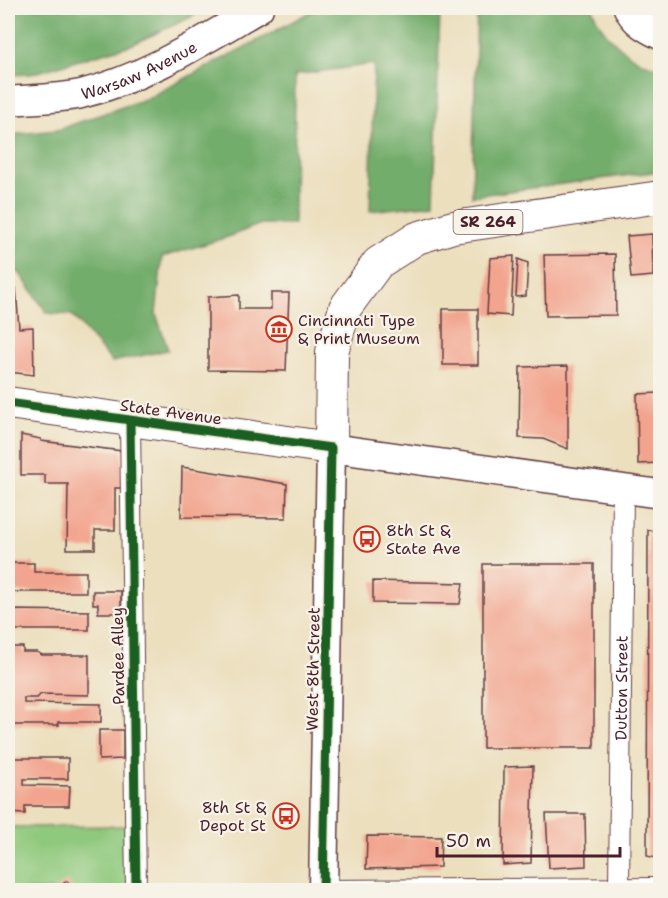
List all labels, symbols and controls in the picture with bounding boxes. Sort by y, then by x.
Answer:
street label: Warsaw Avenue [79,36,201,104]
road number: SR 264 [454,210,522,234]
place label: Cincinnati Type & Print Museum [298,310,420,349]
museum icon: Cincinnati Type & Print Museum [264,314,294,344]
street label: State Avenue [119,394,223,430]
place label: 8th St & State Ave [386,520,461,559]
bus stop icon: 8th St & State Ave [352,524,382,554]
street label: Pardee Alley [107,607,129,705]
street label: West 8th Street [301,607,325,731]
street label: Dutton Street [610,635,632,741]
place label: 8th St & Depot St [200,797,267,836]
bus stop icon: 8th St & Depot St [271,801,301,831]
scale bar [437,820,620,858]
text: 50 m [446,829,491,853]

